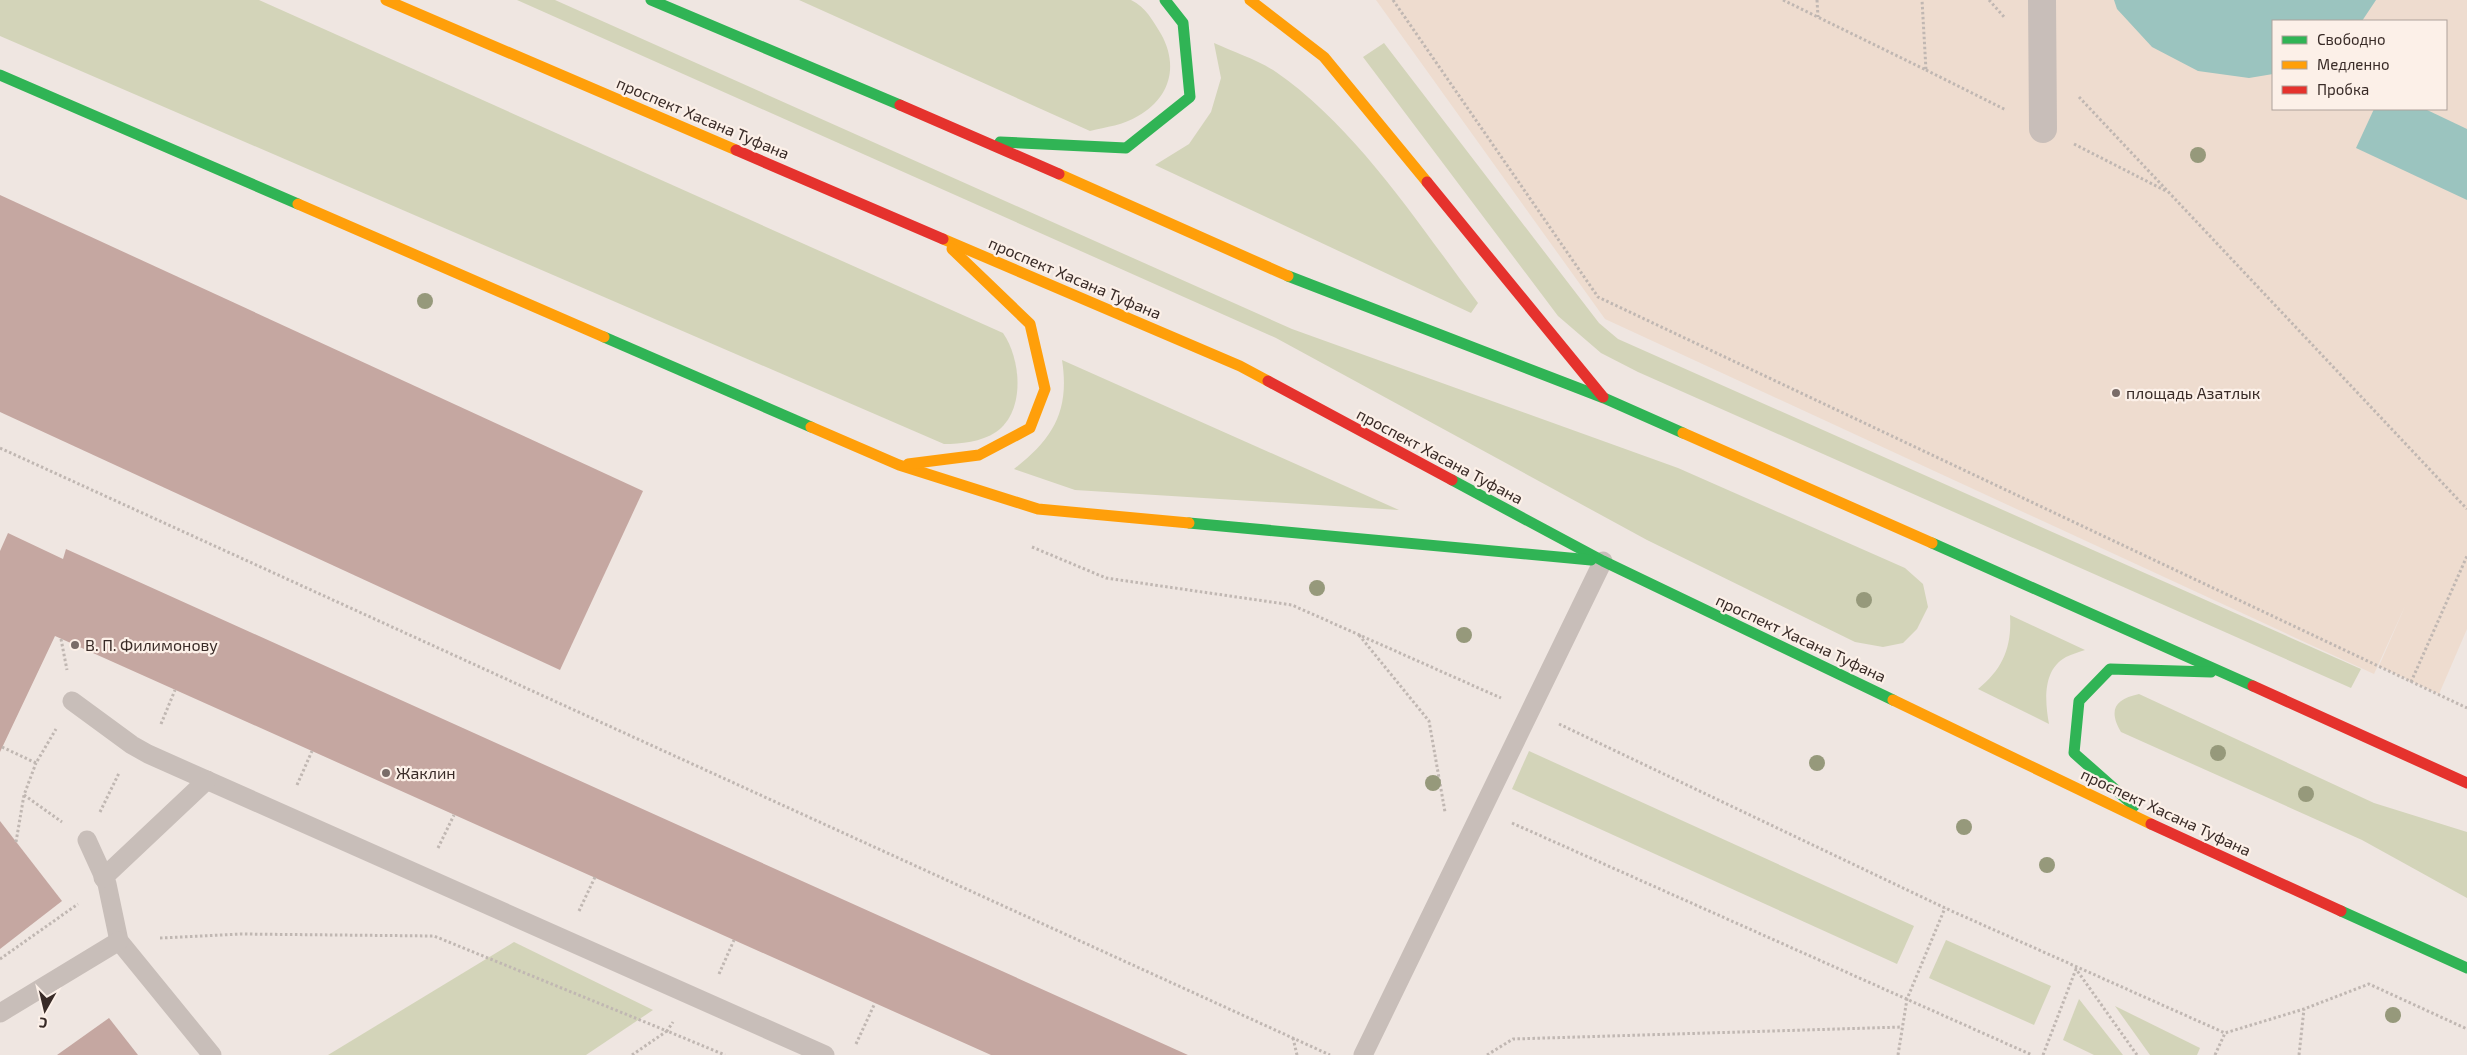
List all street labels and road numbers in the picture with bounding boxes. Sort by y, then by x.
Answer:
street label: проспект Хасана Туфана [614,73,792,163]
street label: проспект Хасана Туфана [986,233,1164,323]
street label: проспект Хасана Туфана [1353,404,1527,508]
street label: проспект Хасана Туфана [1713,590,1889,686]
street label: проспект Хасана Туфана [2078,764,2254,860]

